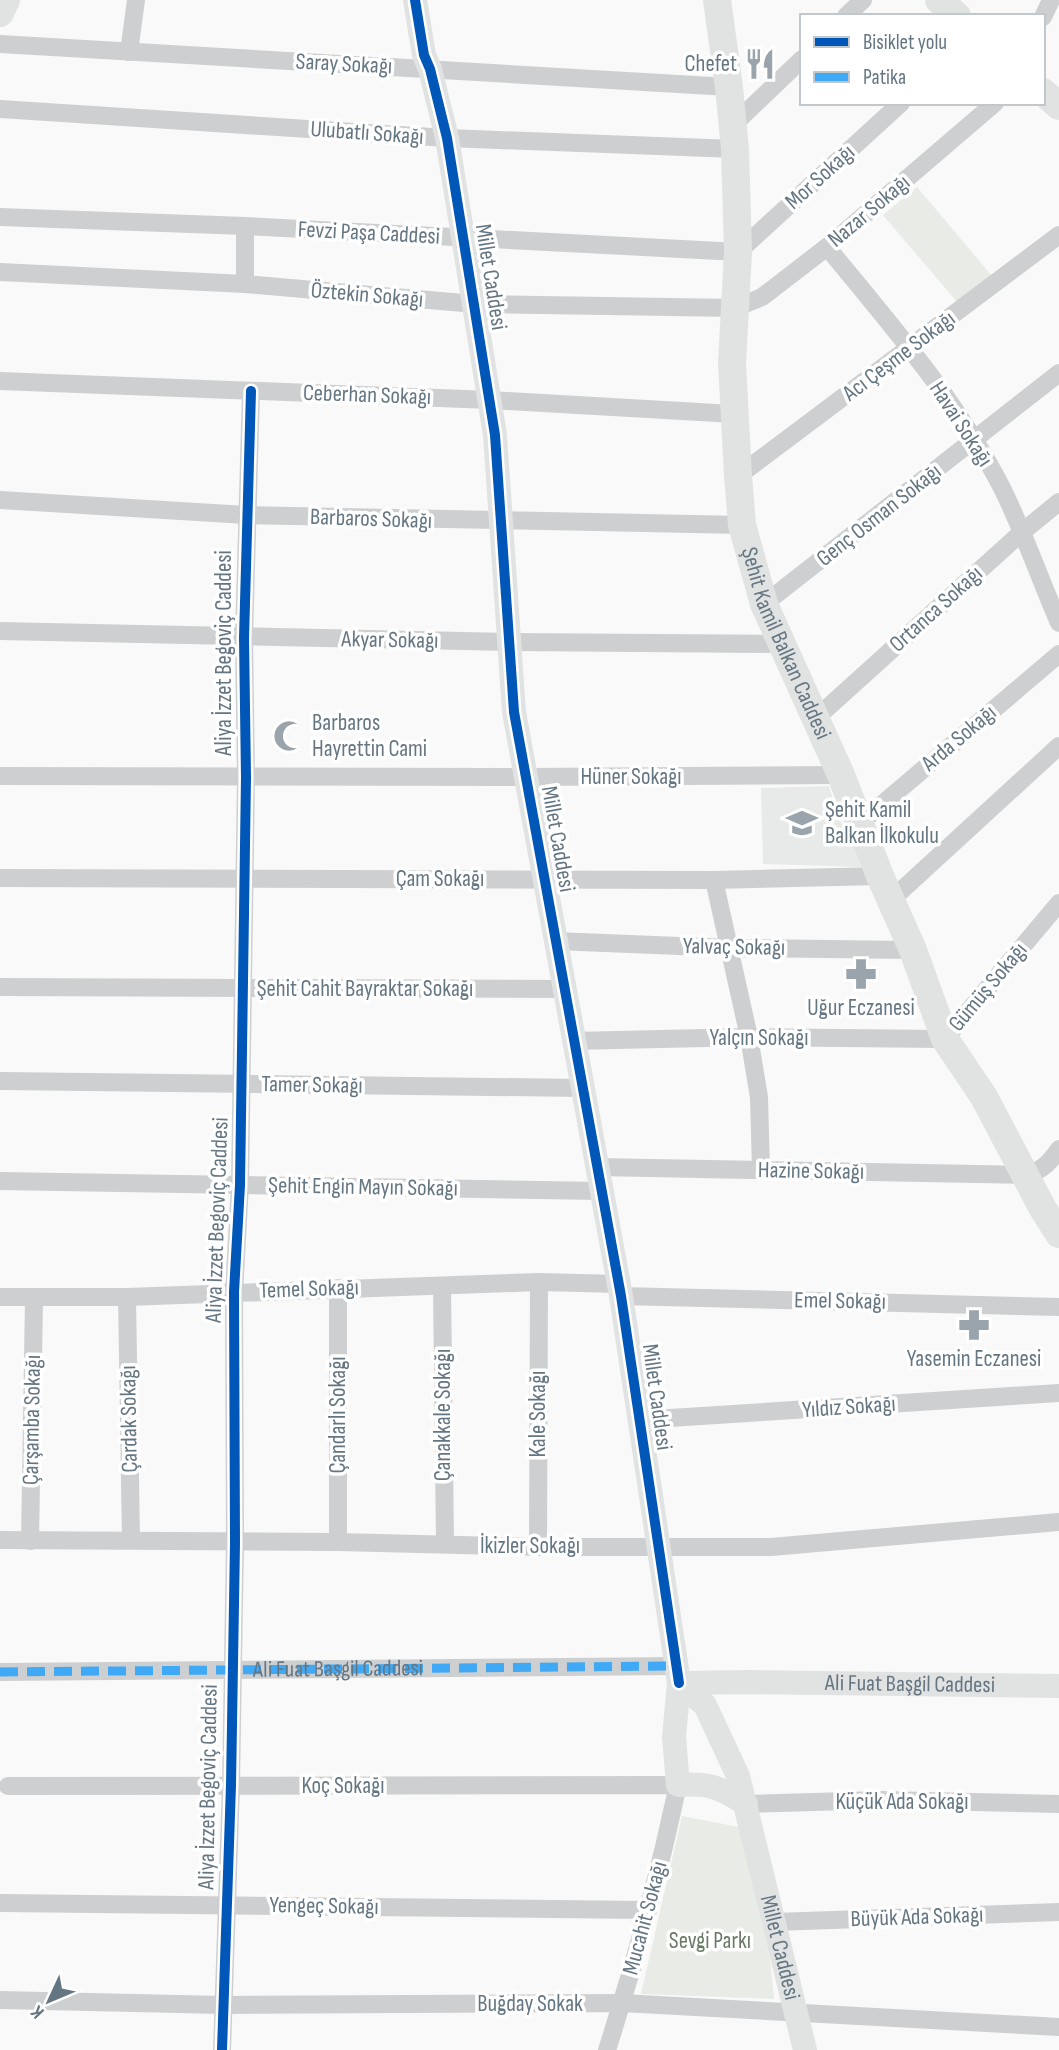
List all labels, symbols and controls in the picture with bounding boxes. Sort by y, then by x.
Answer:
legend [800,14,1045,105]
text: Bisiklet yolu [863,30,947,55]
street label: Saray Sokağı [295,47,393,81]
restaurant icon: Chefet [743,47,777,81]
place label: Chefet [684,50,737,78]
text: Patika [863,65,906,90]
street label: Ulubatlı Sokağı [309,115,425,151]
street label: Mor Sokağı [779,139,861,215]
street label: Nazar Sokağı [822,169,916,253]
street label: Fevzi Paşa Caddesi [297,215,441,251]
street label: Millet Caddesi [469,222,513,332]
street label: Öztekin Sokağı [310,276,424,314]
street label: Acı Çeşme Sokağı [836,305,961,408]
street label: Havai Sokağı [923,376,999,472]
street label: Ceberhan Sokağı [302,379,432,411]
street label: Genç Osman Sokağı [811,458,947,572]
street label: Barbaros Sokağı [309,503,433,535]
street label: Şehit Kamil Balkan Caddesi [735,544,837,744]
street label: Aliya İzzet Begoviç Caddesi [210,550,238,757]
street label: Ortanca Sokağı [884,560,988,658]
street label: Akyar Sokağı [340,625,439,655]
street label: Arda Sokağı [915,699,1002,778]
place label: Barbaros Hayrettin Cami [312,709,427,763]
mosque icon: Barbaros Hayrettin Cami [272,719,306,753]
street label: Hüner Sokağı [580,763,682,791]
street label: Millet Caddesi [535,784,581,894]
place label: Şehit Kamil Balkan İlkokulu [825,796,939,850]
school or university icon: Şehit Kamil Balkan İlkokulu [785,806,819,840]
street label: Çam Sokağı [396,865,484,893]
street label: Yalvaç Sokağı [683,932,785,962]
street label: Gümüş Sokağı [943,937,1033,1037]
pharmacy icon: Uğur Eczanesi [844,957,878,991]
street label: Şehit Cahit Bayraktar Sokağı [257,975,473,1003]
place label: Uğur Eczanesi [807,994,915,1022]
street label: Yalçın Sokağı [709,1024,809,1052]
street label: Tamer Sokağı [261,1070,363,1100]
street label: Aliya İzzet Begoviç Caddesi [199,1117,235,1324]
street label: Hazine Sokağı [758,1156,864,1186]
street label: Şehit Engin Mayın Sokağı [268,1171,458,1203]
street label: Temel Sokağı [259,1273,359,1305]
street label: Emel Sokağı [794,1286,886,1316]
pharmacy icon: Yasemin Eczanesi [957,1308,991,1342]
street label: Millet Caddesi [636,1342,678,1452]
place label: Yasemin Eczanesi [907,1345,1041,1373]
street label: Çanakkale Sokağı [429,1349,457,1481]
street label: Çarşamba Sokağı [17,1355,47,1485]
street label: Çandarlı Sokağı [324,1356,352,1474]
street label: Çardak Sokağı [114,1365,144,1473]
street label: Kale Sokağı [524,1371,552,1457]
street label: Yıldız Sokağı [801,1390,897,1424]
street label: İkizler Sokağı [480,1532,580,1560]
street label: Ali Fuat Başgil Caddesi [252,1654,423,1684]
street label: Ali Fuat Başgil Caddesi [824,1669,995,1699]
street label: Aliya İzzet Begoviç Caddesi [192,1684,224,1891]
street label: Koç Sokağı [302,1772,384,1800]
street label: Küçük Ada Sokağı [835,1788,969,1816]
street label: Mucahit Sokağı [616,1858,674,1978]
street label: Yengeç Sokağı [269,1891,379,1921]
street label: Millet Caddesi [754,1892,806,2003]
street label: Büyük Ada Sokağı [850,1901,984,1933]
park label: Sevgi Parkı [669,1927,751,1955]
north arrow [14,1966,84,2036]
street label: Buğday Sokak [477,1990,583,2018]
text: K [26,2000,49,2023]

